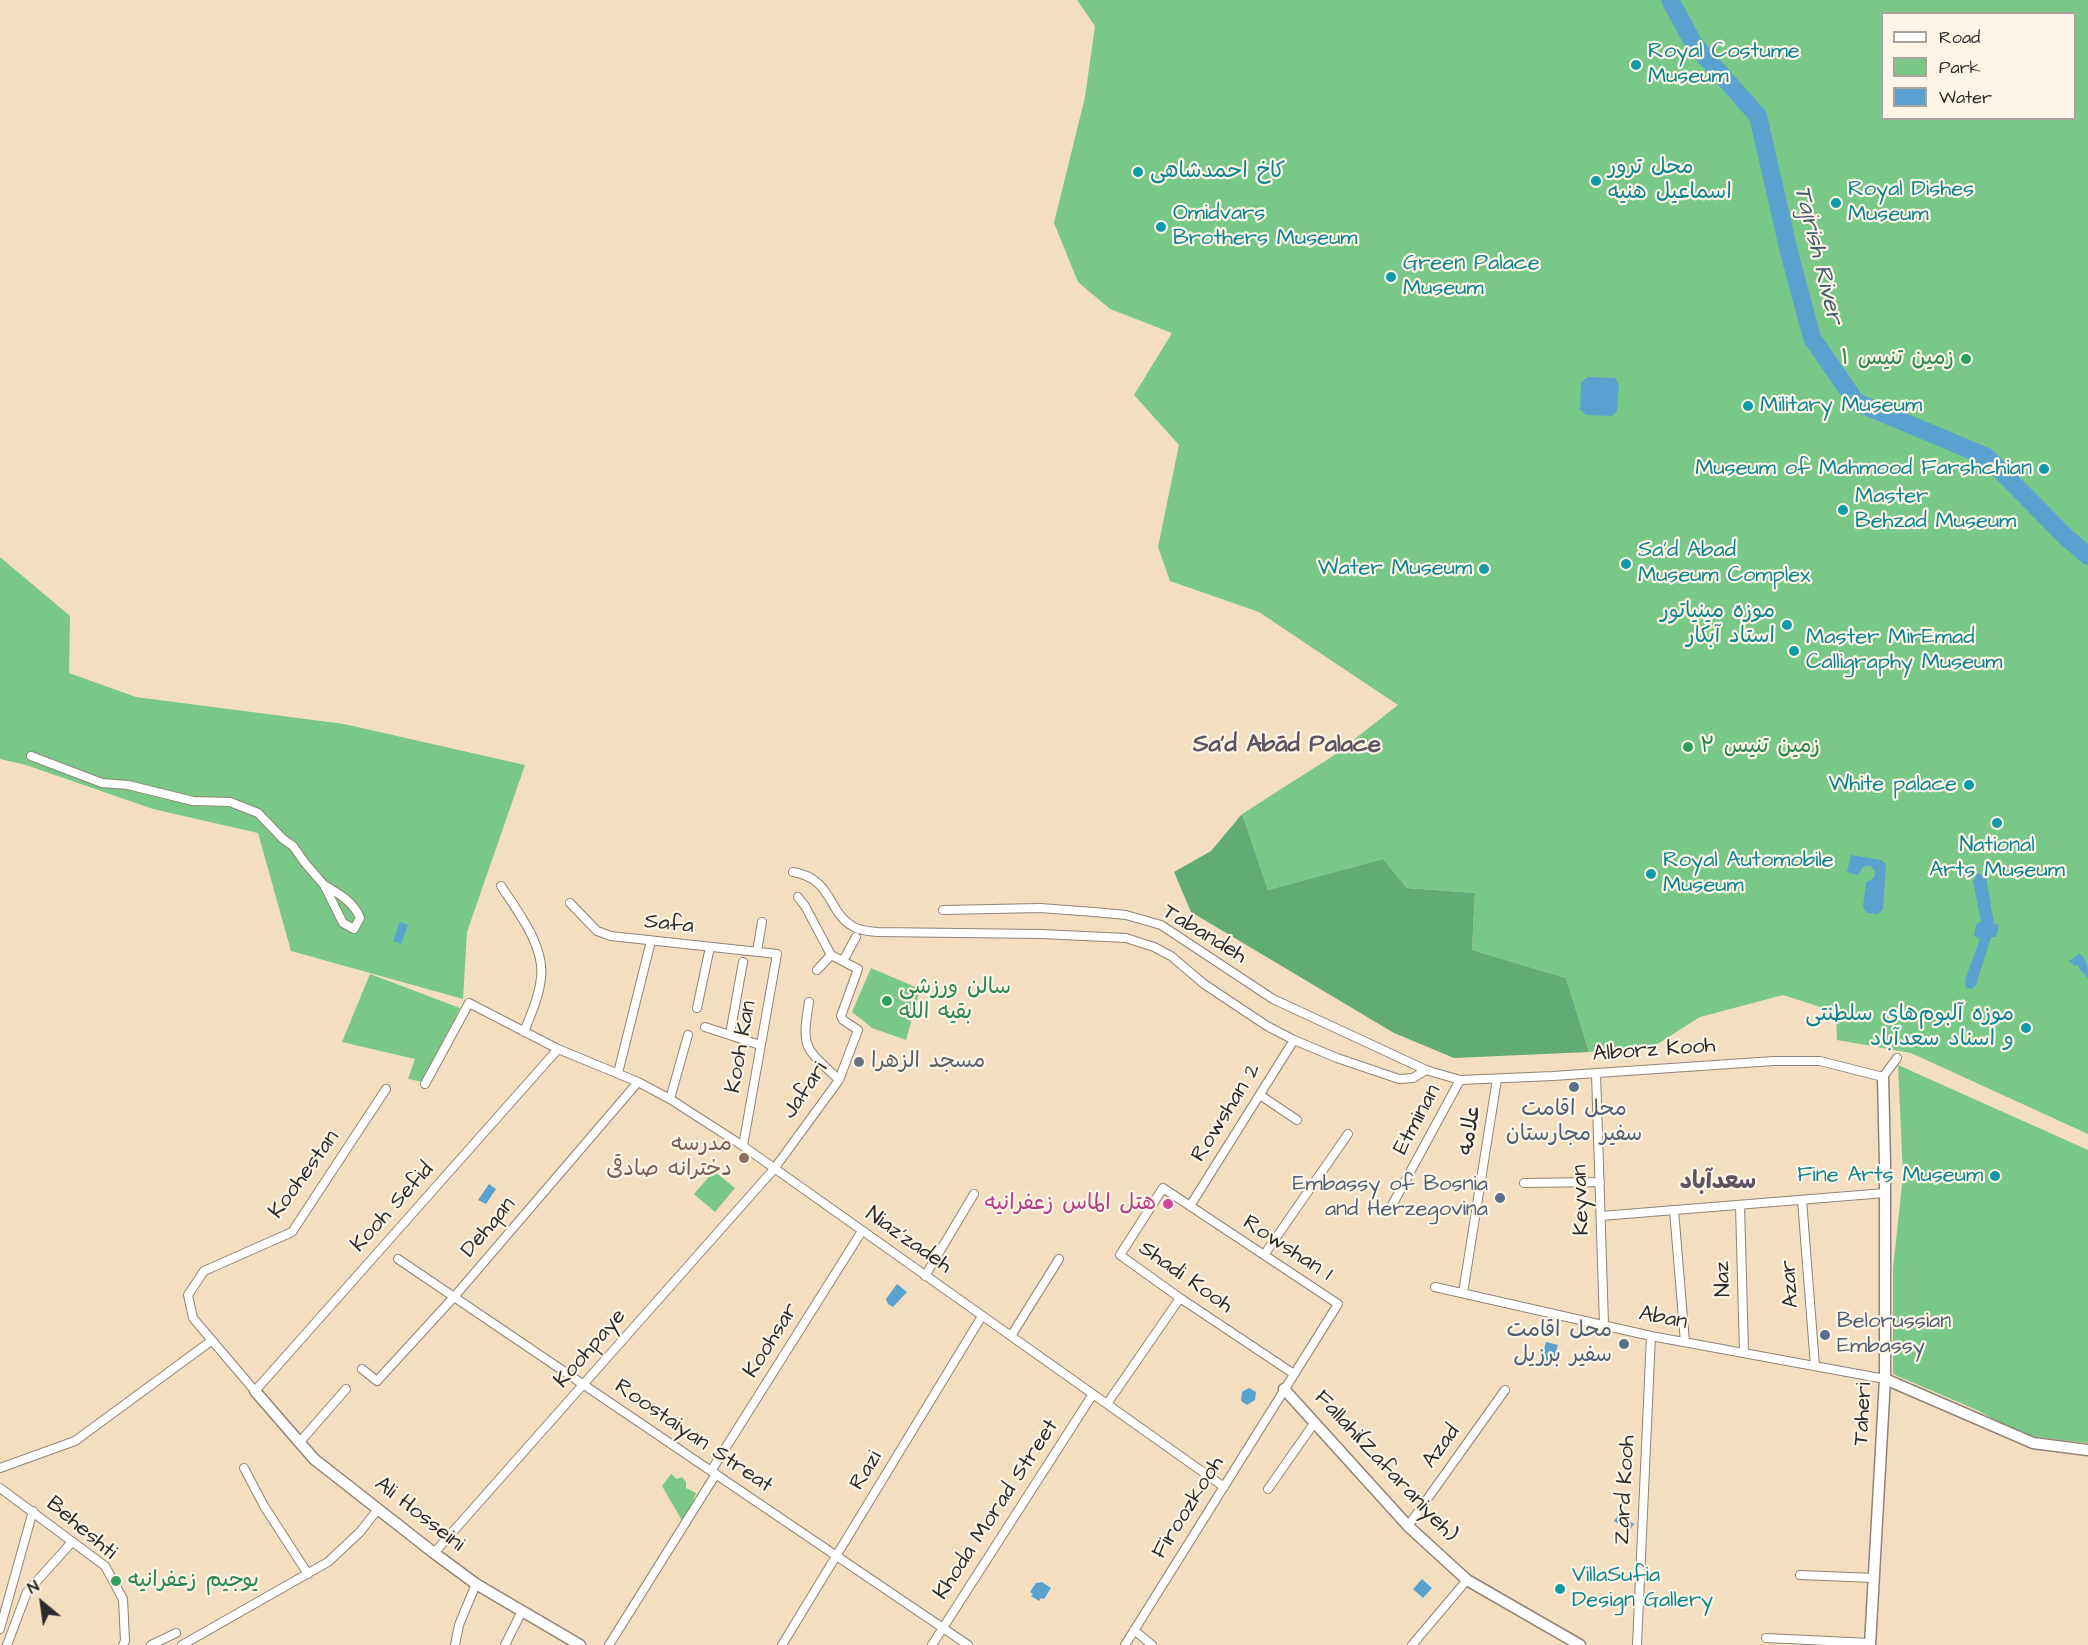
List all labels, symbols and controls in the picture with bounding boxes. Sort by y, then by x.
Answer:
legend [1881,12,2076,120]
text: Road [1939,25,1980,50]
place label: Royal Costume Museum [1648,39,1800,90]
text: Park [1939,55,1981,80]
marker: Royal Costume Museum [1629,58,1643,72]
text: Water [1939,85,1992,110]
place label: محل ترور اسماعیل هنیه [1608,155,1732,206]
place label: کاخ احمدشاهی [1150,159,1285,185]
marker: کاخ احمدشاهی [1131,165,1145,179]
marker: محل ترور اسماعیل هنیه [1589,174,1603,188]
place label: Royal Dishes Museum [1848,177,1974,228]
water label: Tajrish River [1786,183,1848,327]
marker: Royal Dishes Museum [1829,196,1843,210]
place label: Omidvars Brothers Museum [1173,201,1357,252]
marker: Omidvars Brothers Museum [1154,220,1168,234]
place label: Green Palace Museum [1403,251,1540,302]
marker: Green Palace Museum [1384,270,1398,284]
place label: زمین تنیس ۱ [1841,346,1954,372]
marker: زمین تنیس ۱ [1959,352,1973,366]
place label: Military Museum [1760,393,1922,419]
marker: Military Museum [1741,399,1755,413]
place label: Museum of Mahmood Farshchian [1695,456,2032,482]
marker: Museum of Mahmood Farshchian [2037,462,2051,476]
place label: Master Behzad Museum [1855,484,2016,536]
marker: Master Behzad Museum [1836,503,1850,517]
place label: Sa'd Abad Museum Complex [1638,538,1810,590]
place label: Water Museum [1318,556,1472,582]
marker: Sa'd Abad Museum Complex [1619,557,1633,571]
marker: Water Museum [1477,562,1491,576]
place label: موزه مینیاتور استاد آبکار [1660,599,1775,650]
marker: موزه مینیاتور استاد آبکار [1780,618,1794,632]
place label: Master MirEmad Calligraphy Museum [1806,625,2002,676]
marker: Master MirEmad Calligraphy Museum [1787,644,1801,658]
district label: Sa'd Abād Palace [1193,732,1381,760]
place label: زمین تنیس ۲ [1700,734,1820,760]
marker: زمین تنیس ۲ [1681,740,1695,754]
place label: White palace [1829,772,1957,798]
marker: White palace [1962,778,1976,792]
marker: National Arts Museum [1990,816,2004,830]
place label: National Arts Museum [1929,833,2065,884]
place label: Royal Automobile Museum [1663,848,1834,900]
marker: Royal Automobile Museum [1644,867,1658,881]
street label: Tabandeh [1157,900,1251,970]
street label: Safa [643,909,695,941]
place label: سالن ورزشی بقیه الله [899,975,1011,1026]
marker: سالن ورزشی بقیه الله [880,994,894,1008]
street label: Kooh Kan [721,999,763,1095]
place label: موزه آلبوم‌های سلطنتی و اسناد سعدآباد [1805,1002,2014,1054]
marker: موزه آلبوم‌های سلطنتی و اسناد سعدآباد [2019,1021,2033,1035]
street label: Alborz Kooh [1592,1034,1716,1068]
place label: مسجد الزهرا [871,1049,985,1075]
marker: مسجد الزهرا [852,1055,866,1069]
street label: Jafari [778,1058,834,1124]
street label: Rowshan 2 [1186,1059,1268,1167]
street label: Etminan [1389,1080,1447,1160]
marker: محل اقامت سفیر مجارستان [1567,1080,1581,1094]
place label: محل اقامت سفیر مجارستان [1506,1097,1642,1148]
street label: علامه [1454,1103,1488,1157]
street label: Koohestan [264,1126,346,1224]
place label: مدرسه دخترانه صادقی [606,1132,732,1184]
marker: مدرسه دخترانه صادقی [737,1151,751,1165]
street label: Kooh Sefid [346,1158,440,1258]
place label: Fine Arts Museum [1797,1163,1983,1189]
street label: Keyvan [1568,1164,1596,1236]
district label: سعدآباد [1680,1169,1756,1197]
marker: Fine Arts Museum [1988,1169,2002,1183]
place label: Embassy of Bosnia and Herzegovina [1293,1172,1488,1224]
place label: هتل الماس زعفرانیه [985,1191,1156,1217]
marker: Embassy of Bosnia and Herzegovina [1493,1191,1507,1205]
street label: Dehqan [456,1192,522,1264]
marker: هتل الماس زعفرانیه [1161,1197,1175,1211]
street label: Niaz'zadeh [860,1202,956,1280]
street label: Rowshan 1 [1237,1210,1337,1288]
street label: Shadi Kooh [1133,1236,1237,1320]
street label: Azar [1776,1259,1806,1309]
street label: Naz [1710,1261,1738,1297]
street label: Koohsar [739,1299,805,1383]
street label: Aban [1637,1301,1689,1337]
street label: Koohpaye [549,1304,633,1394]
place label: Belorussian Embassy [1837,1309,1951,1360]
place label: محل اقامت سفیر برزیل [1506,1318,1612,1370]
marker: Belorussian Embassy [1818,1328,1832,1342]
marker: محل اقامت سفیر برزیل [1617,1337,1631,1351]
street label: Roostaiyan Streat [609,1374,777,1500]
street label: Taheri [1849,1382,1879,1446]
street label: Fallahi(Zafaraniyeh) [1308,1385,1462,1549]
street label: Khoda Morad Street [929,1415,1065,1605]
street label: Azad [1417,1420,1467,1474]
street label: Zard Kooh [1610,1435,1642,1545]
street label: Razi [845,1447,889,1495]
street label: Firoozkooh [1147,1452,1231,1564]
street label: Ali Hosseini [369,1472,469,1558]
street label: Beheshti [40,1492,122,1566]
place label: VillaSufia Design Gallery [1572,1563,1713,1615]
place label: یوجیم زعفرانیه [128,1568,259,1594]
north arrow [12,1573,72,1633]
marker: یوجیم زعفرانیه [109,1574,123,1588]
text: N [24,1575,43,1599]
marker: VillaSufia Design Gallery [1553,1582,1567,1596]

